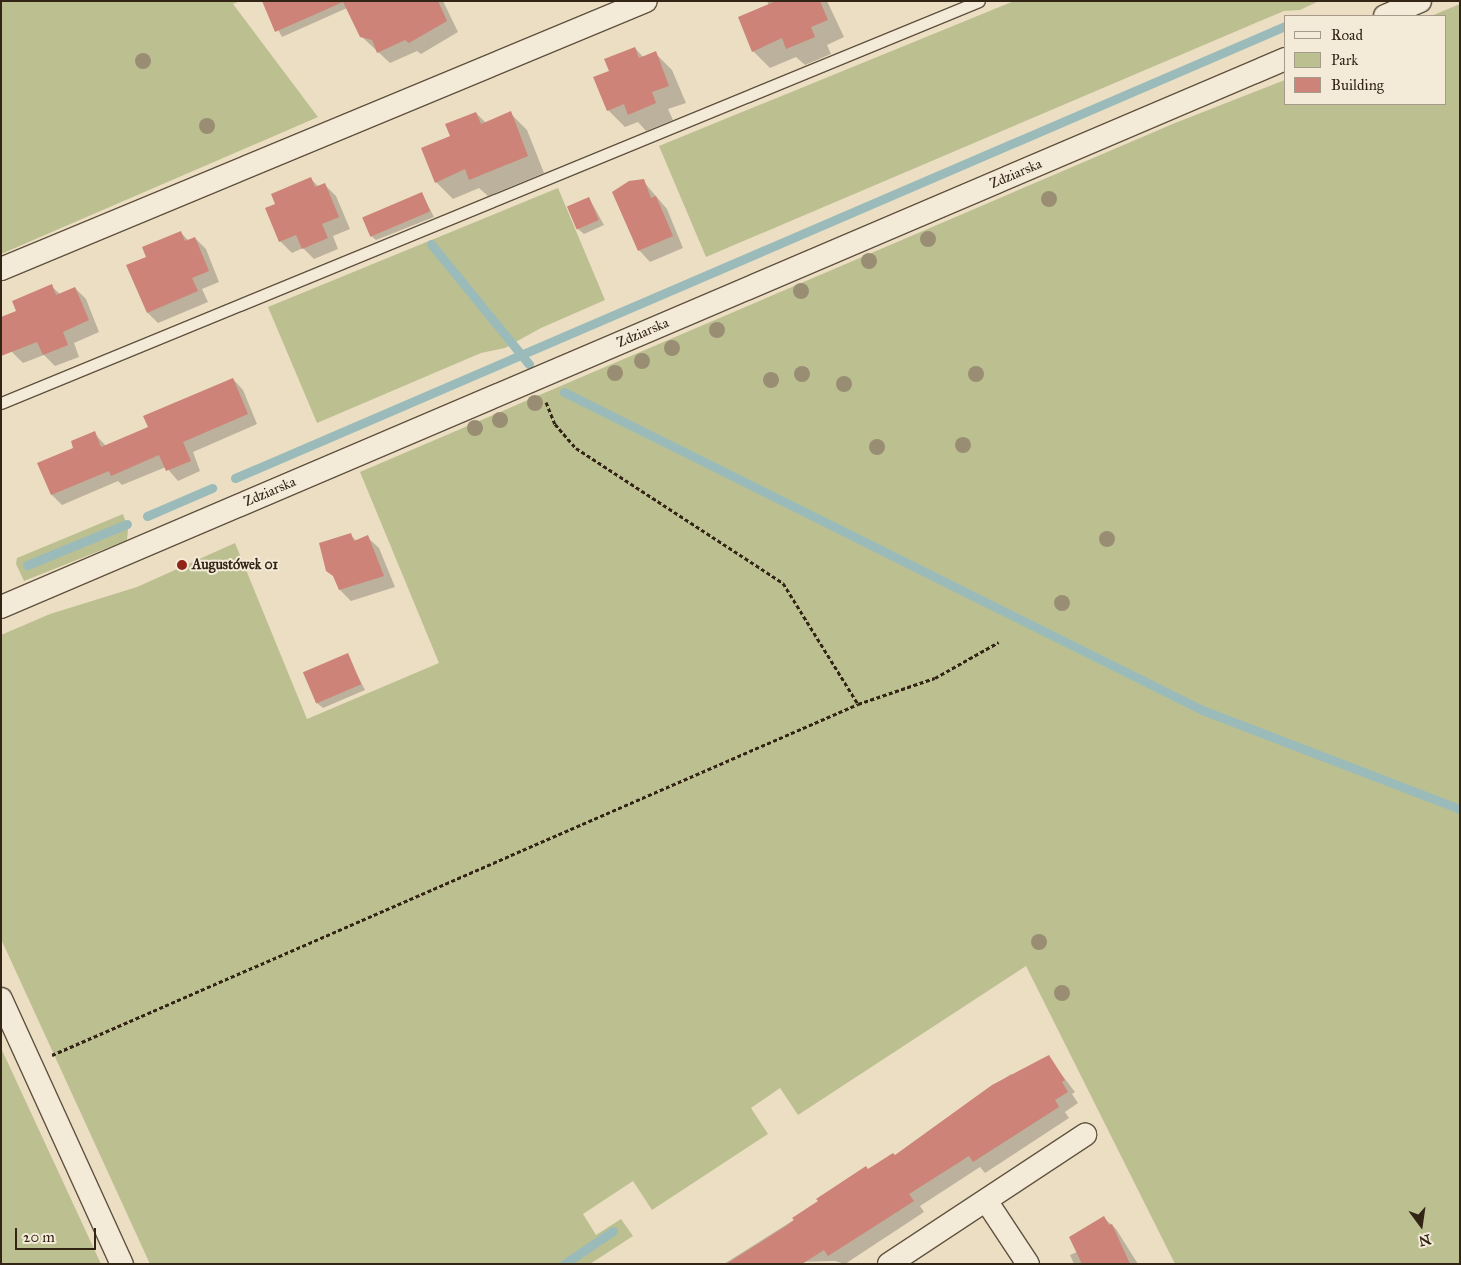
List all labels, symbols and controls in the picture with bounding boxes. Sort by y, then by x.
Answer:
legend [1284,15,1446,105]
text: Road [1331,26,1363,44]
text: Park [1331,51,1358,69]
text: Building [1331,76,1384,94]
street label: Zdziarska [988,156,1044,192]
street label: Zdziarska [615,315,671,351]
street label: Zdziarska [242,474,298,510]
place label: Augustówek 01 [192,557,278,573]
marker: Augustówek 01 [176,559,188,571]
north arrow [1396,1200,1446,1250]
scale bar [18,1218,99,1250]
text: 20 m [23,1228,55,1246]
text: N [1417,1230,1433,1250]

